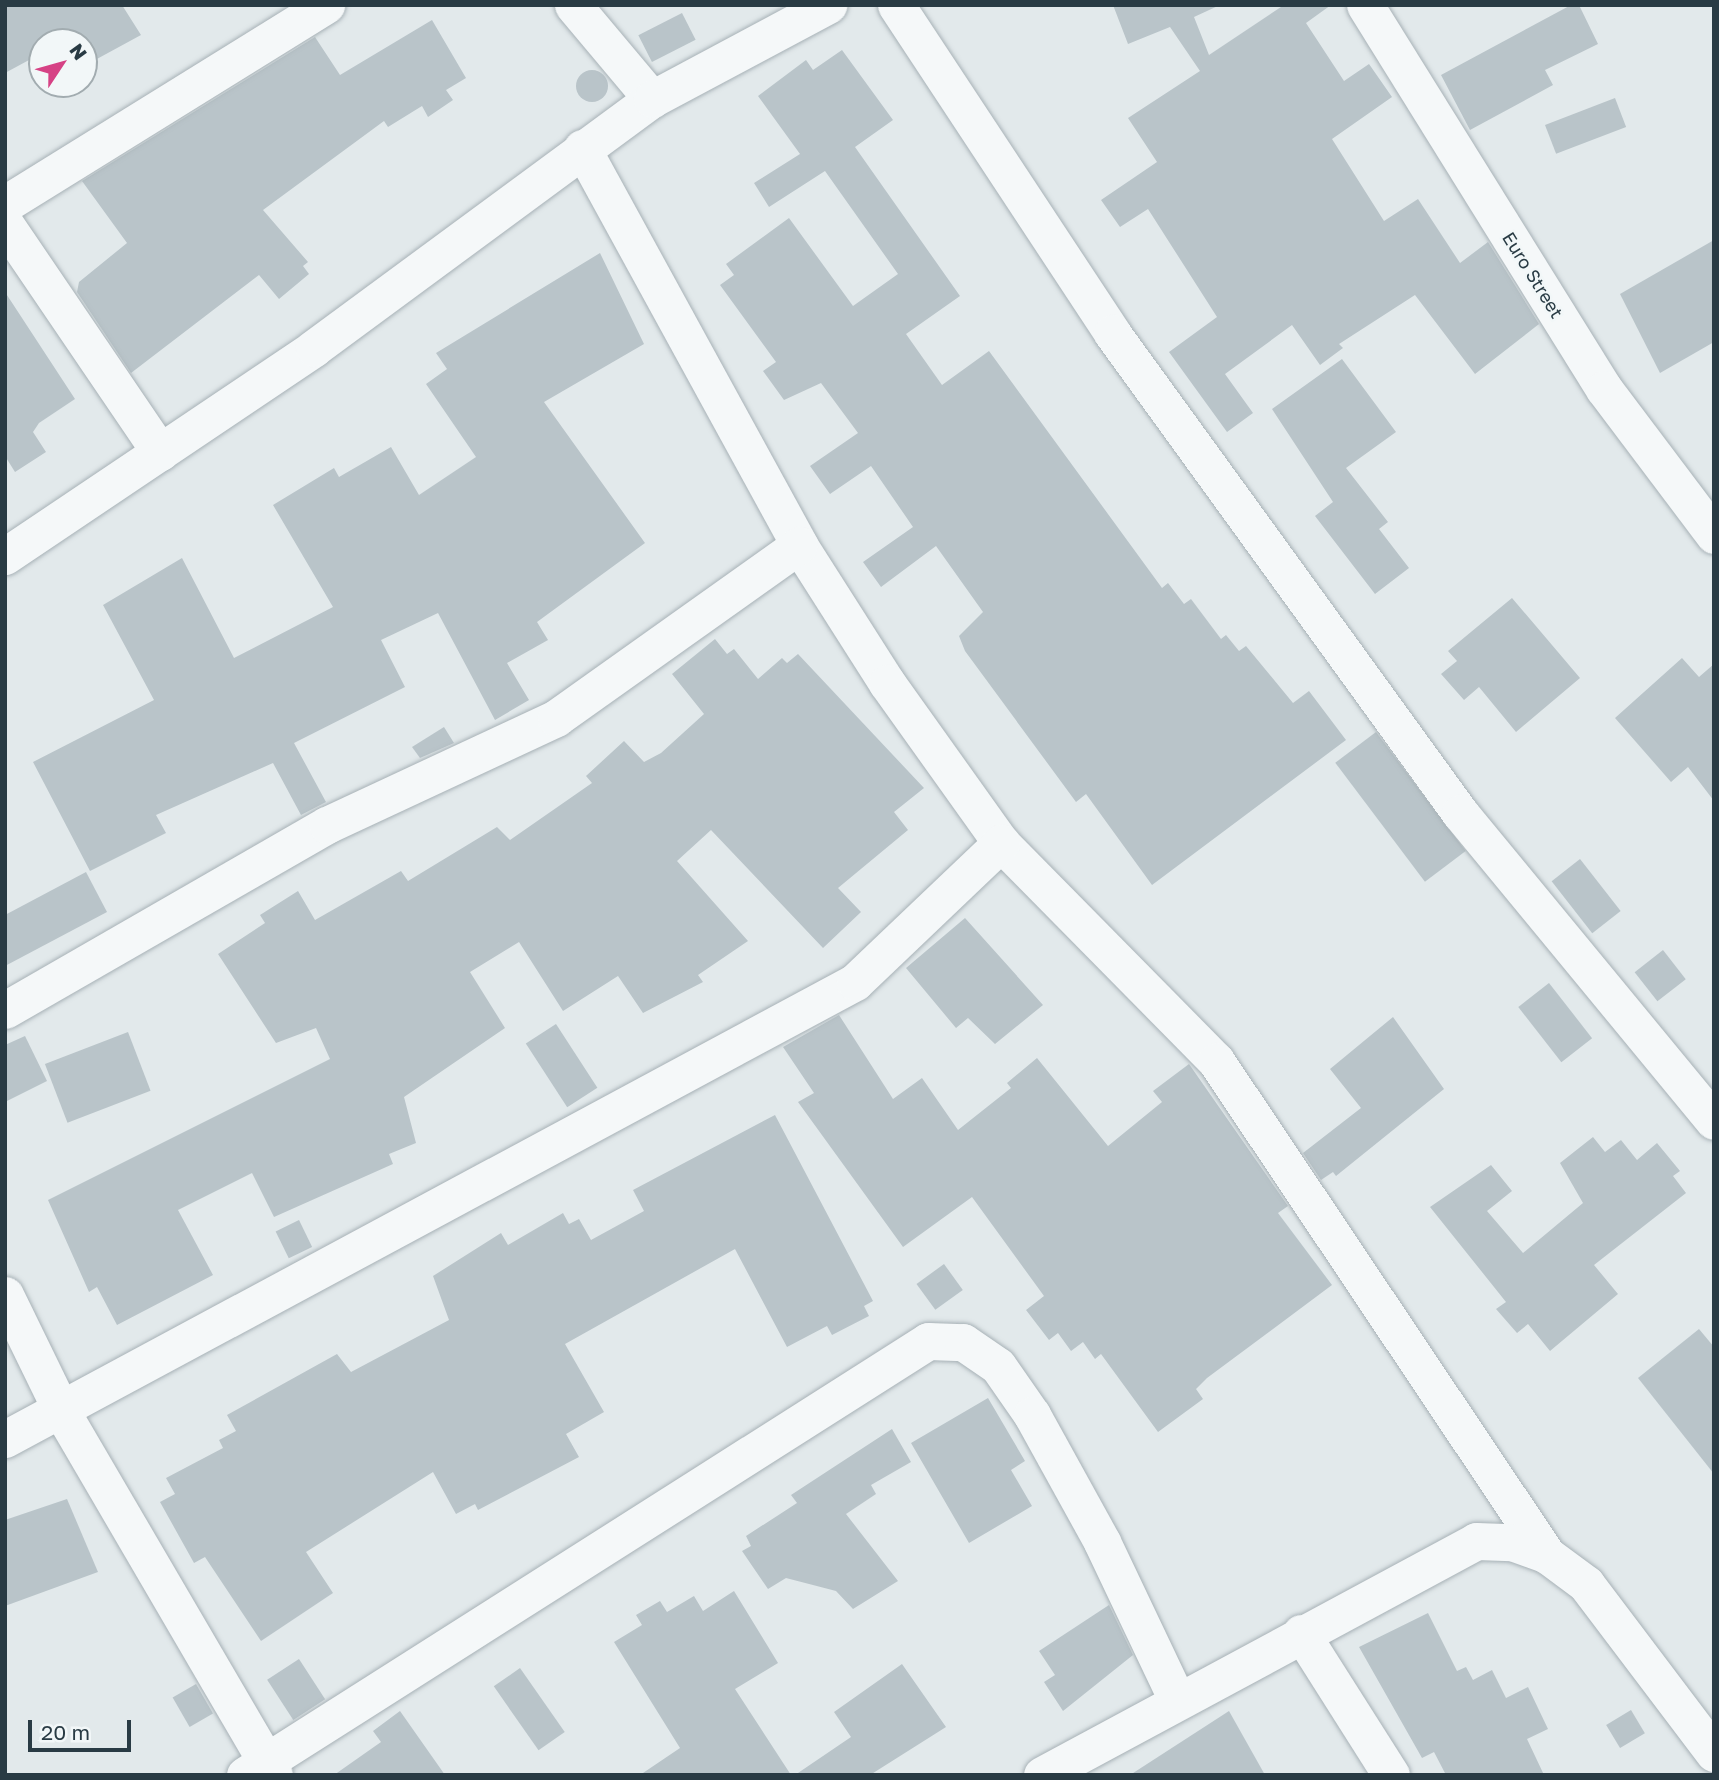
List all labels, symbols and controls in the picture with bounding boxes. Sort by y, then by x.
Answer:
north arrow [28,28,98,98]
text: N [65,39,92,64]
street label: Euro Street [1498,228,1568,322]
scale bar [32,1706,135,1750]
text: 20 m [41,1719,90,1745]

